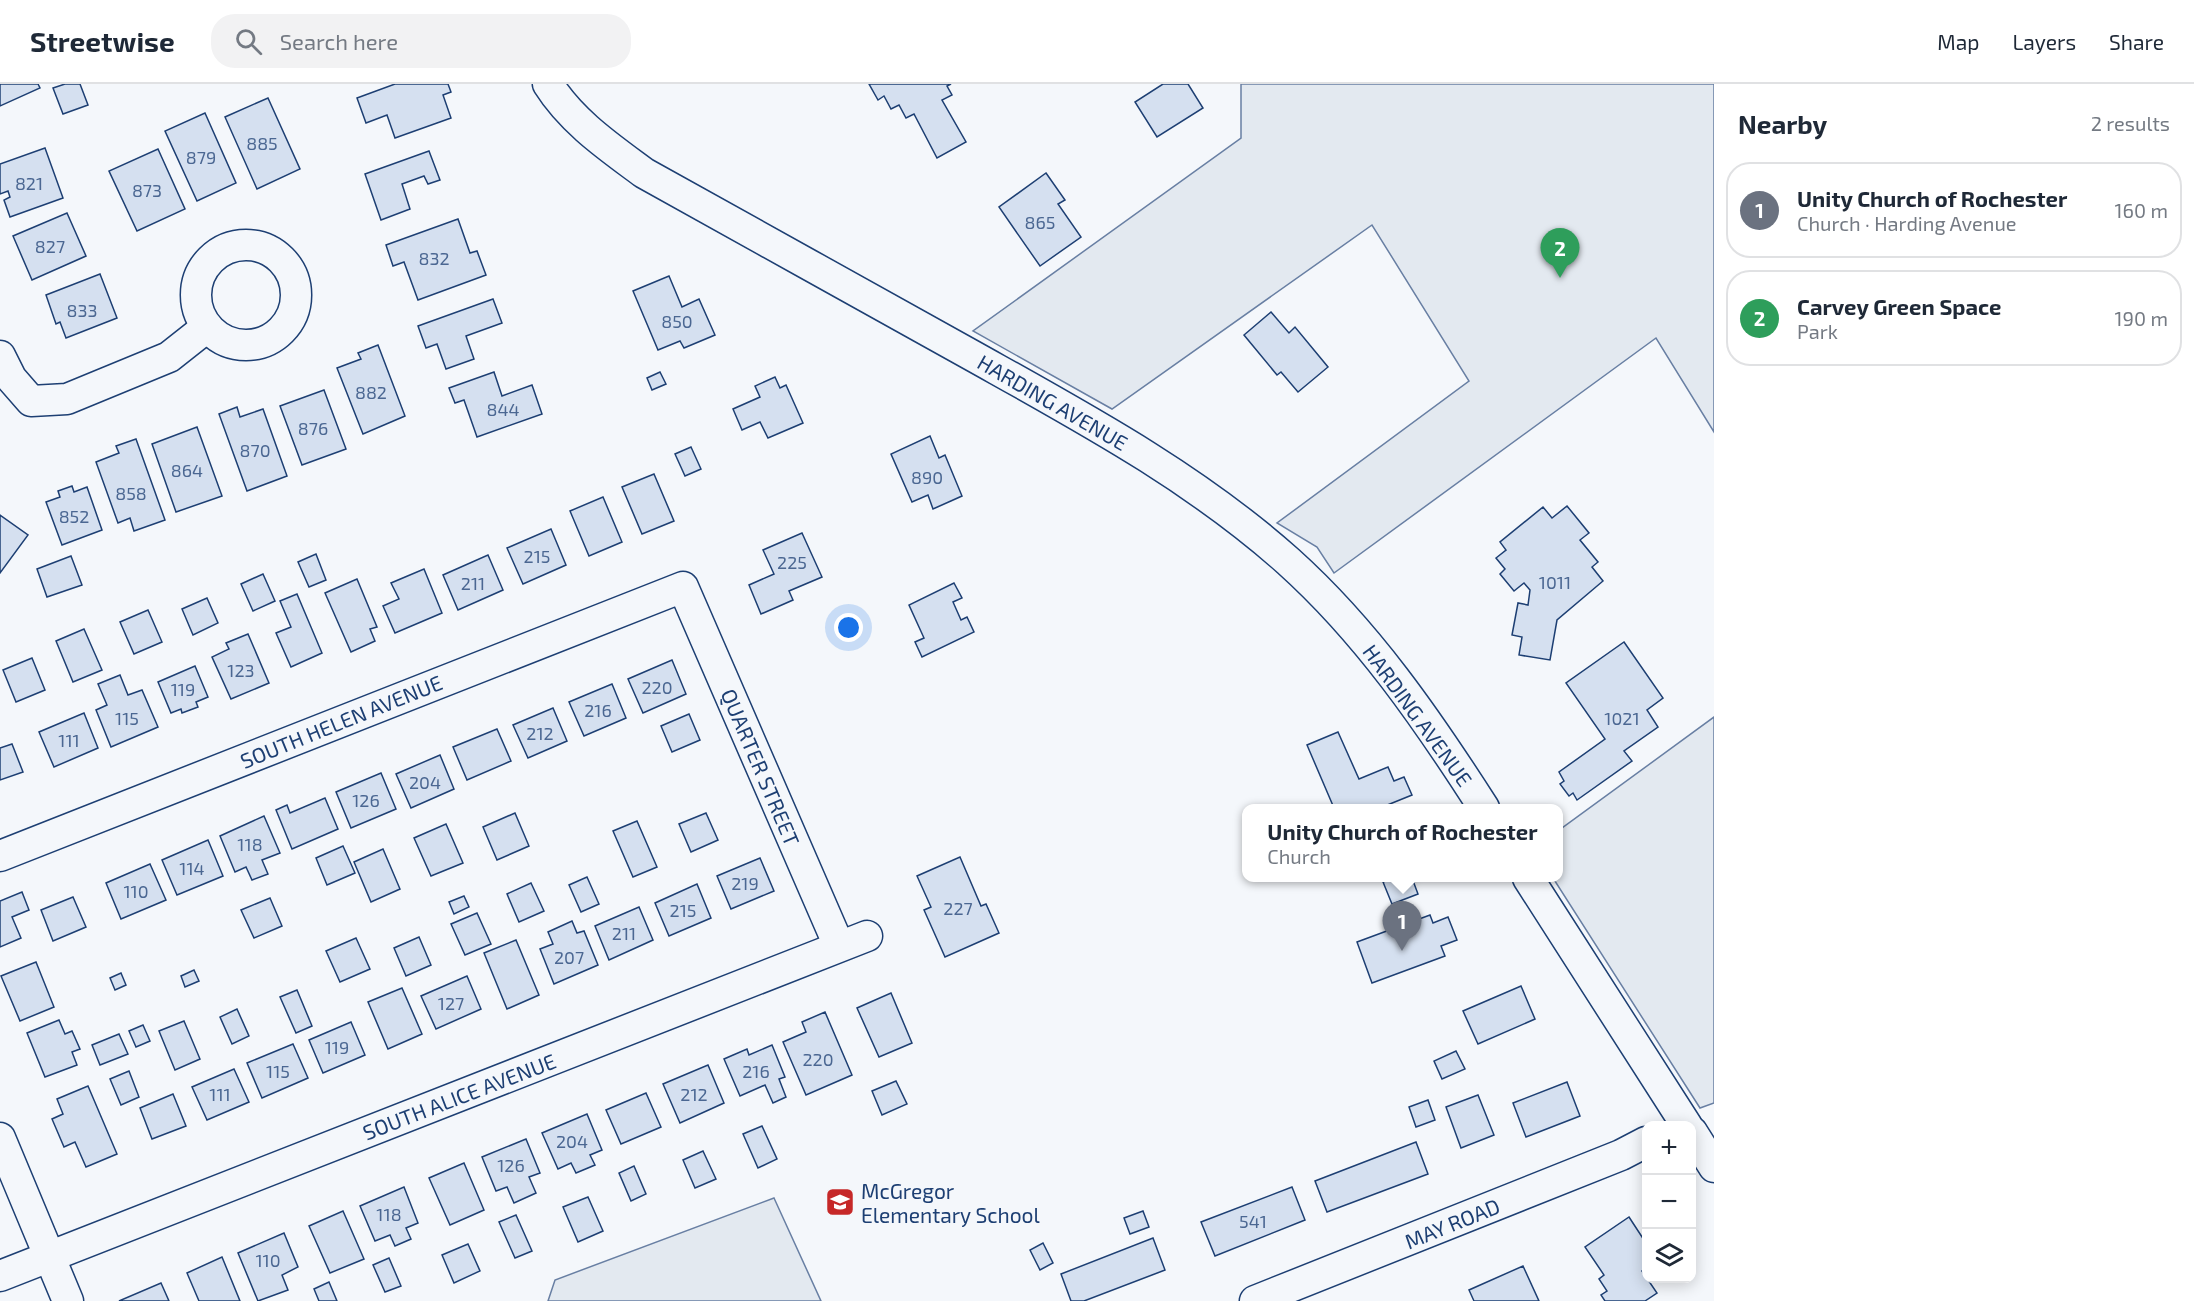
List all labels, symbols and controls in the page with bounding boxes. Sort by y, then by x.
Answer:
search box [211,14,631,68]
text: Streetwise [30,24,175,58]
icon: search [232,25,265,58]
text: Search here [280,28,398,54]
text: Map [1937,29,1979,54]
text: Layers [2012,29,2076,54]
text: Share [2109,29,2164,54]
text: Nearby [1738,108,1827,139]
text: 2 results [2091,111,2170,135]
house number: 885 [246,132,278,154]
house number: 879 [186,146,216,168]
house number: 821 [15,172,43,194]
house number: 873 [132,179,162,201]
text: Unity Church of Rochester [1797,185,2067,211]
text: 1 [1755,198,1764,222]
text: 160 m [2115,198,2168,222]
house number: 865 [1025,211,1055,233]
text: Church · Harding Avenue [1797,211,2017,235]
pin: 2 [1540,228,1580,278]
house number: 827 [35,235,65,257]
house number: 832 [418,247,450,269]
text: Carvey Green Space [1797,293,2002,319]
house number: 833 [67,299,97,321]
text: 2 [1754,306,1765,330]
text: 190 m [2115,306,2168,330]
house number: 850 [661,310,693,332]
text: Park [1797,319,1838,343]
street label: HARDING AVENUE [974,349,1132,455]
house number: 882 [355,381,387,403]
house number: 844 [486,398,520,420]
house number: 876 [298,417,328,439]
house number: 870 [240,439,271,461]
house number: 864 [171,459,203,481]
house number: 890 [911,466,943,488]
house number: 858 [115,482,147,504]
house number: 852 [59,505,89,527]
house number: 215 [524,545,550,567]
house number: 225 [777,551,807,573]
house number: 1011 [1539,571,1571,593]
house number: 211 [461,572,485,594]
your location [834,613,863,642]
street label: HARDING AVENUE [1358,639,1478,791]
house number: 123 [227,659,255,681]
street label: SOUTH HELEN AVENUE [236,669,446,773]
house number: 220 [641,676,673,698]
house number: 119 [171,678,195,700]
street label: QUARTER STREET [716,685,805,850]
house number: 216 [584,699,612,721]
house number: 115 [115,707,139,729]
house number: 1021 [1604,707,1640,729]
house number: 212 [526,722,554,744]
house number: 111 [58,729,80,751]
house number: 204 [409,771,441,793]
house number: 126 [352,789,380,811]
popup [1242,804,1563,882]
text: Unity Church of Rochester [1267,818,1538,844]
house number: 118 [237,833,263,855]
text: Church [1267,844,1331,868]
house number: 114 [179,857,205,879]
house number: 219 [731,872,759,894]
house number: 110 [123,880,149,902]
house number: 227 [943,897,973,919]
house number: 215 [670,899,696,921]
pin: 1 [1382,902,1422,951]
house number: 211 [612,922,636,944]
house number: 207 [554,946,584,968]
house number: 127 [438,992,464,1014]
house number: 119 [325,1036,349,1058]
street label: SOUTH ALICE AVENUE [359,1048,559,1144]
house number: 220 [802,1048,834,1070]
house number: 115 [266,1060,290,1082]
house number: 216 [742,1060,770,1082]
house number: 111 [209,1083,231,1105]
house number: 212 [680,1083,708,1105]
map controls [1642,1121,1696,1283]
button: + [1642,1121,1696,1175]
house number: 204 [556,1130,588,1152]
house number: 126 [497,1154,525,1176]
button: − [1642,1175,1696,1229]
place label: McGregor Elementary School [861,1178,1041,1227]
school or university icon: McGregor Elementary School [824,1186,856,1218]
street label: MAY ROAD [1401,1193,1503,1253]
house number: 118 [376,1203,402,1225]
house number: 541 [1239,1210,1267,1232]
button: layers [1642,1229,1696,1283]
house number: 110 [255,1249,281,1271]

